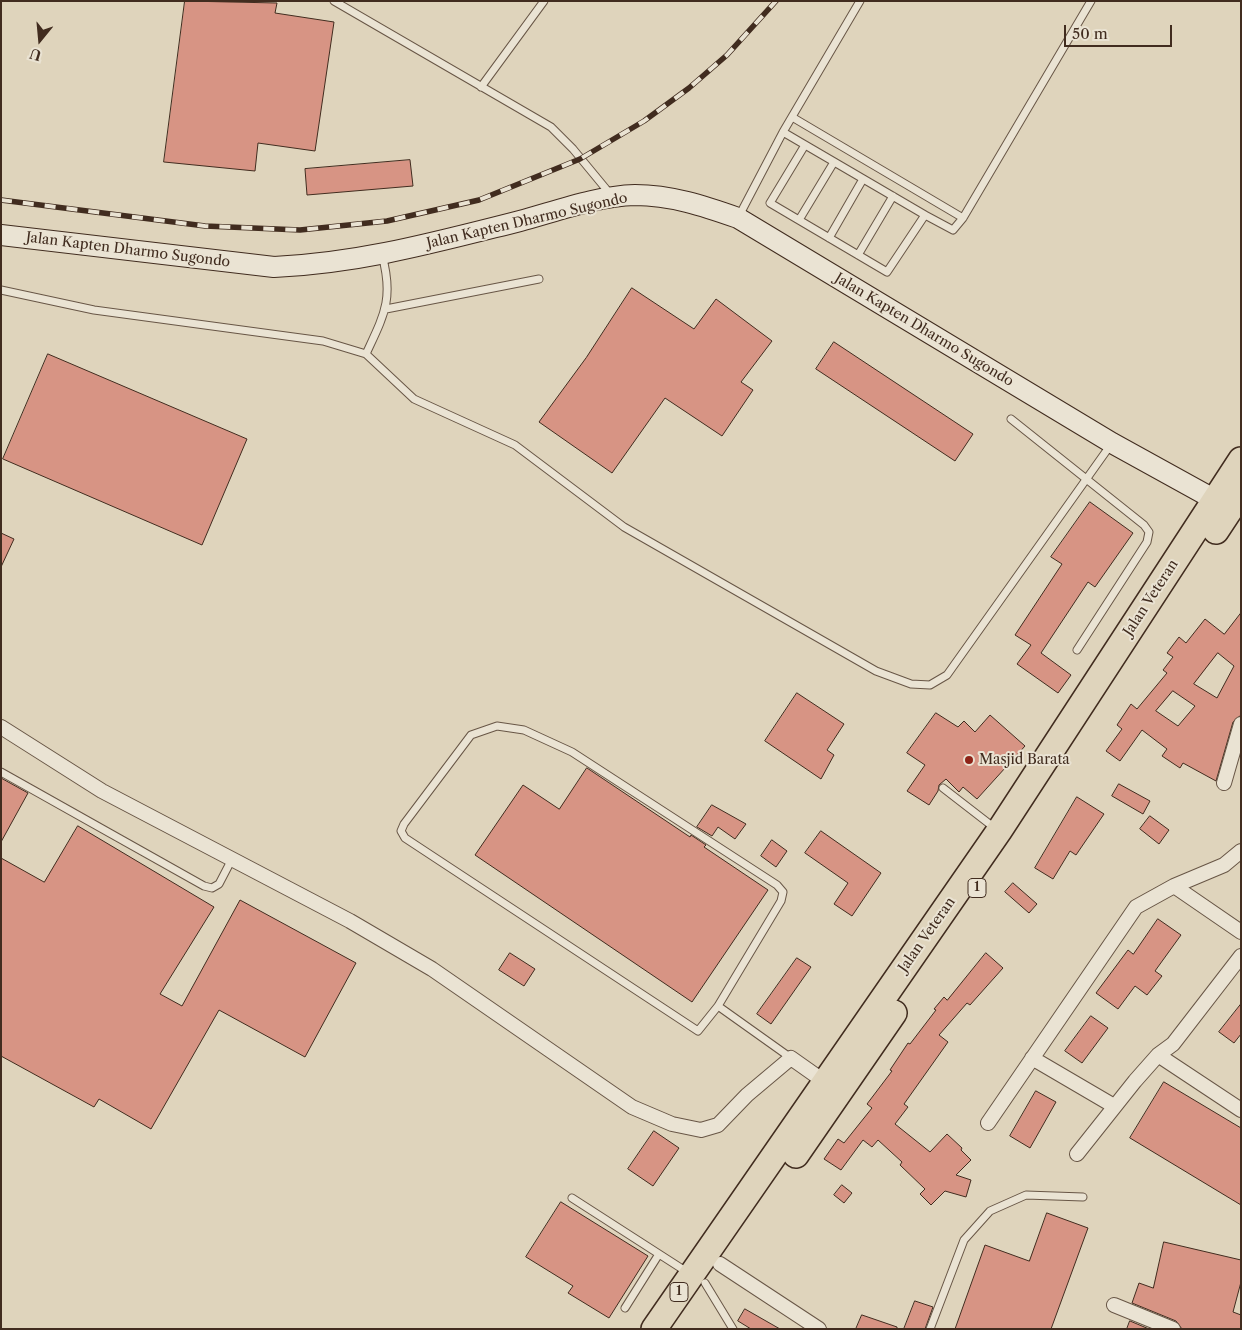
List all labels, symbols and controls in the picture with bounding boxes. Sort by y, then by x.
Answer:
north arrow [15,15,65,65]
scale bar [1067,15,1174,47]
text: 50 m [1072,24,1108,43]
text: U [28,44,44,65]
street label: Jalan Kapten Dharmo Sugondo [425,190,629,252]
street label: Jalan Kapten Dharmo Sugondo [25,229,231,271]
street label: Jalan Kapten Dharmo Sugondo [831,270,1017,390]
street label: Jalan Veteran [1120,557,1182,639]
place label: Masjid Barata [979,752,1070,768]
marker: Masjid Barata [963,754,975,766]
road number: 1 [968,878,986,898]
street label: Jalan Veteran [895,894,959,976]
road number: 1 [670,1282,688,1301]

